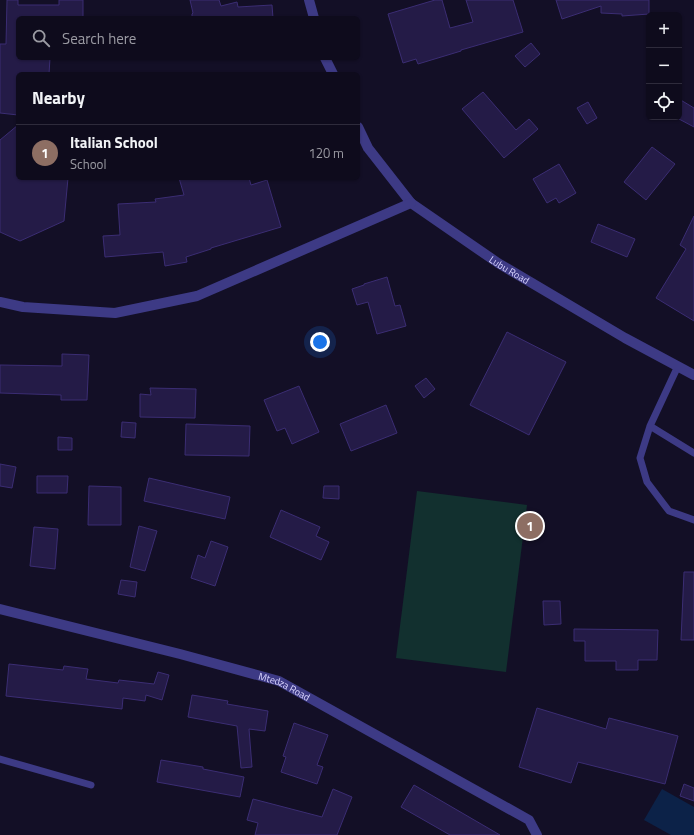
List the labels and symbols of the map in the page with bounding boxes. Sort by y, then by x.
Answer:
street label: Lubu Road [486,252,532,288]
your location [310,332,330,352]
pin: 1 [517,511,543,541]
street label: Mtedza Road [257,668,313,704]

